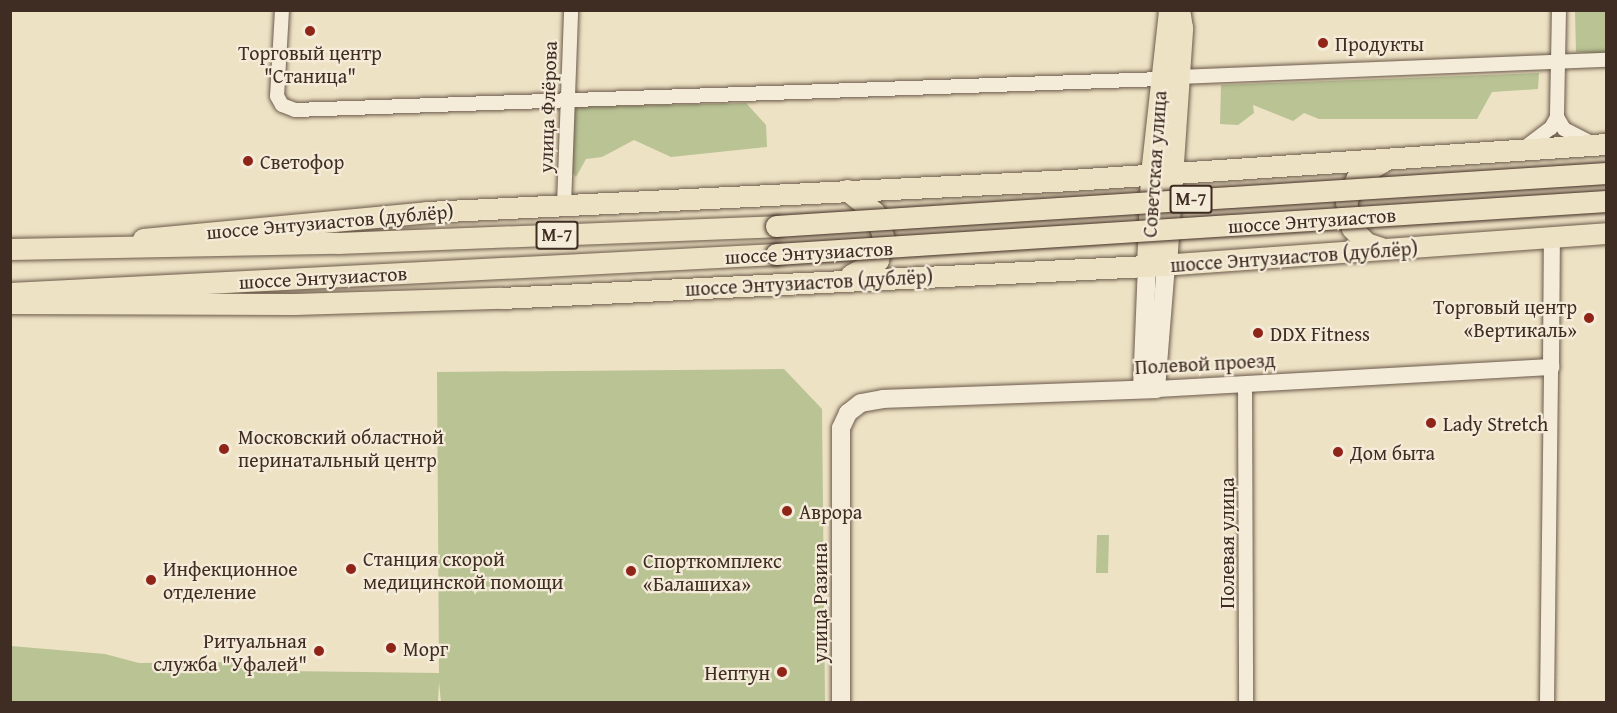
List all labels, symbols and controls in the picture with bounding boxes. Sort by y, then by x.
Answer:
marker: Торговый центр "Станица" [303,24,317,38]
place label: Продукты [1335,31,1424,55]
marker: Продукты [1316,36,1330,50]
place label: Торговый центр "Станица" [238,41,382,88]
street label: улица Флёрова [533,41,561,173]
street label: Советская улица [1137,90,1171,238]
place label: Светофор [260,149,344,173]
marker: Светофор [241,154,255,168]
road number: М-7 [1168,184,1214,214]
street label: шоссе Энтузиастов (дублёр) [205,198,455,244]
street label: шоссе Энтузиастов [1227,202,1397,238]
road number: М-7 [534,220,580,250]
street label: шоссе Энтузиастов (дублёр) [1169,235,1419,277]
street label: шоссе Энтузиастов [724,236,894,268]
street label: шоссе Энтузиастов [238,261,408,293]
street label: шоссе Энтузиастов (дублёр) [684,264,934,300]
place label: Торговый центр «Вертикаль» [1433,294,1577,341]
marker: Торговый центр «Вертикаль» [1582,311,1596,325]
place label: DDX Fitness [1270,321,1370,345]
marker: DDX Fitness [1251,326,1265,340]
street label: Полевой проезд [1134,347,1276,379]
place label: Lady Stretch [1443,411,1548,435]
marker: Lady Stretch [1424,416,1438,430]
place label: Московский областной перинатальный центр [238,425,444,472]
marker: Московский областной перинатальный центр [215,440,233,458]
place label: Дом быта [1350,440,1435,464]
marker: Дом быта [1331,445,1345,459]
street label: Полевая улица [1214,477,1238,609]
place label: Аврора [799,499,862,523]
marker: Аврора [780,504,794,518]
street label: улица Разина [807,543,831,663]
place label: Станция скорой медицинской помощи [363,546,563,593]
place label: Спорткомплекс «Балашиха» [643,548,782,595]
place label: Инфекционное отделение [163,556,298,603]
marker: Станция скорой медицинской помощи [344,562,358,576]
marker: Спорткомплекс «Балашиха» [624,564,638,578]
marker: Инфекционное отделение [144,573,158,587]
place label: Ритуальная служба "Уфалей" [153,628,307,675]
place label: Морг [403,636,448,660]
marker: Морг [384,641,398,655]
marker: Ритуальная служба "Уфалей" [312,644,326,658]
place label: Нептун [705,660,770,684]
marker: Нептун [775,665,789,679]

